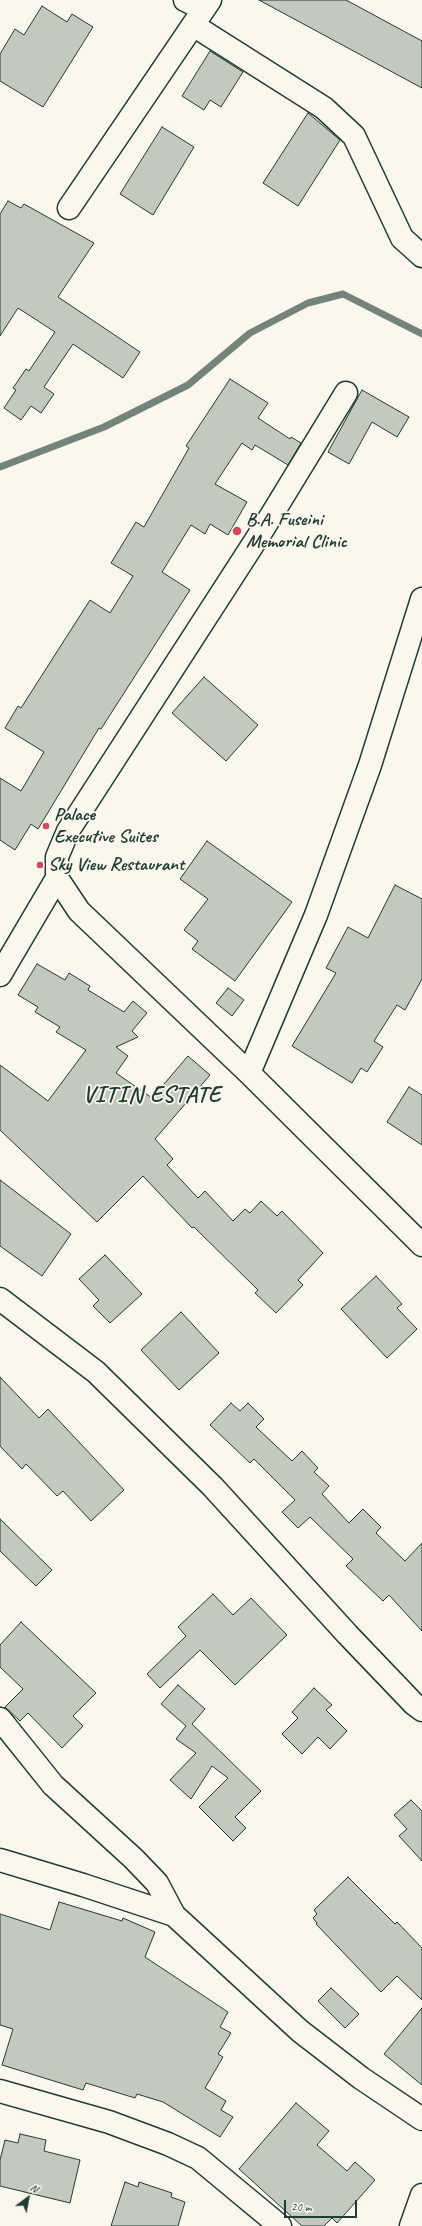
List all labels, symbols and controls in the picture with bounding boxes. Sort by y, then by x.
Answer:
place label: B.A. Fuseini Memorial Clinic [246,509,347,553]
marker: B.A. Fuseini Memorial Clinic [231,525,243,537]
place label: Palace Executive Suites [54,804,157,848]
marker: Palace Executive Suites [41,821,51,831]
place label: Sky View Restaurant [48,854,184,876]
marker: Sky View Restaurant [35,860,45,870]
district label: VITIN ESTATE [83,1082,221,1110]
north arrow [8,2178,48,2218]
text: N [28,2180,41,2196]
scale bar [286,2192,359,2218]
text: 20 m [291,2199,311,2215]

